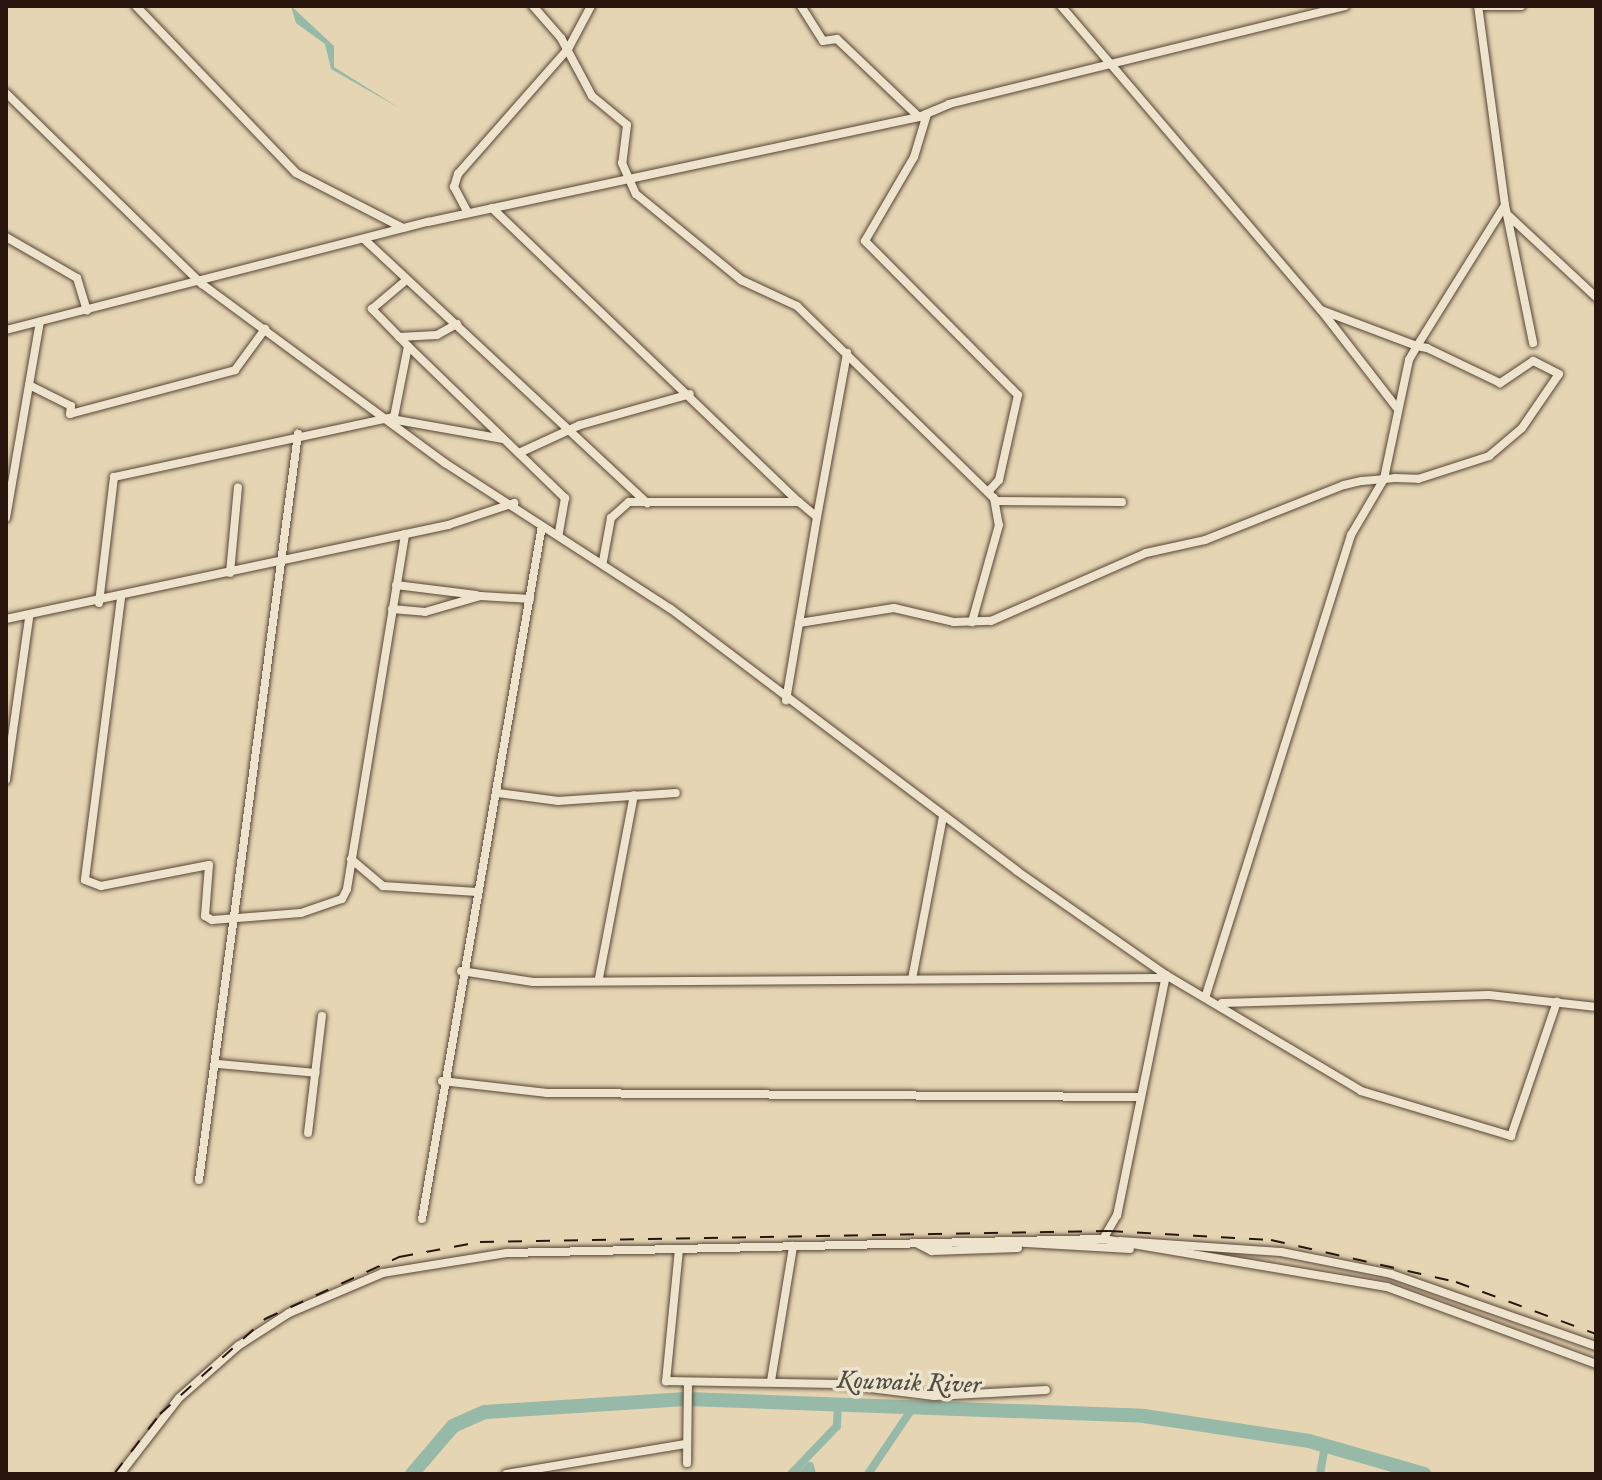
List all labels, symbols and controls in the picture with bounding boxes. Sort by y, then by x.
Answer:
water label: Kouwaik River [836,1365,982,1401]

